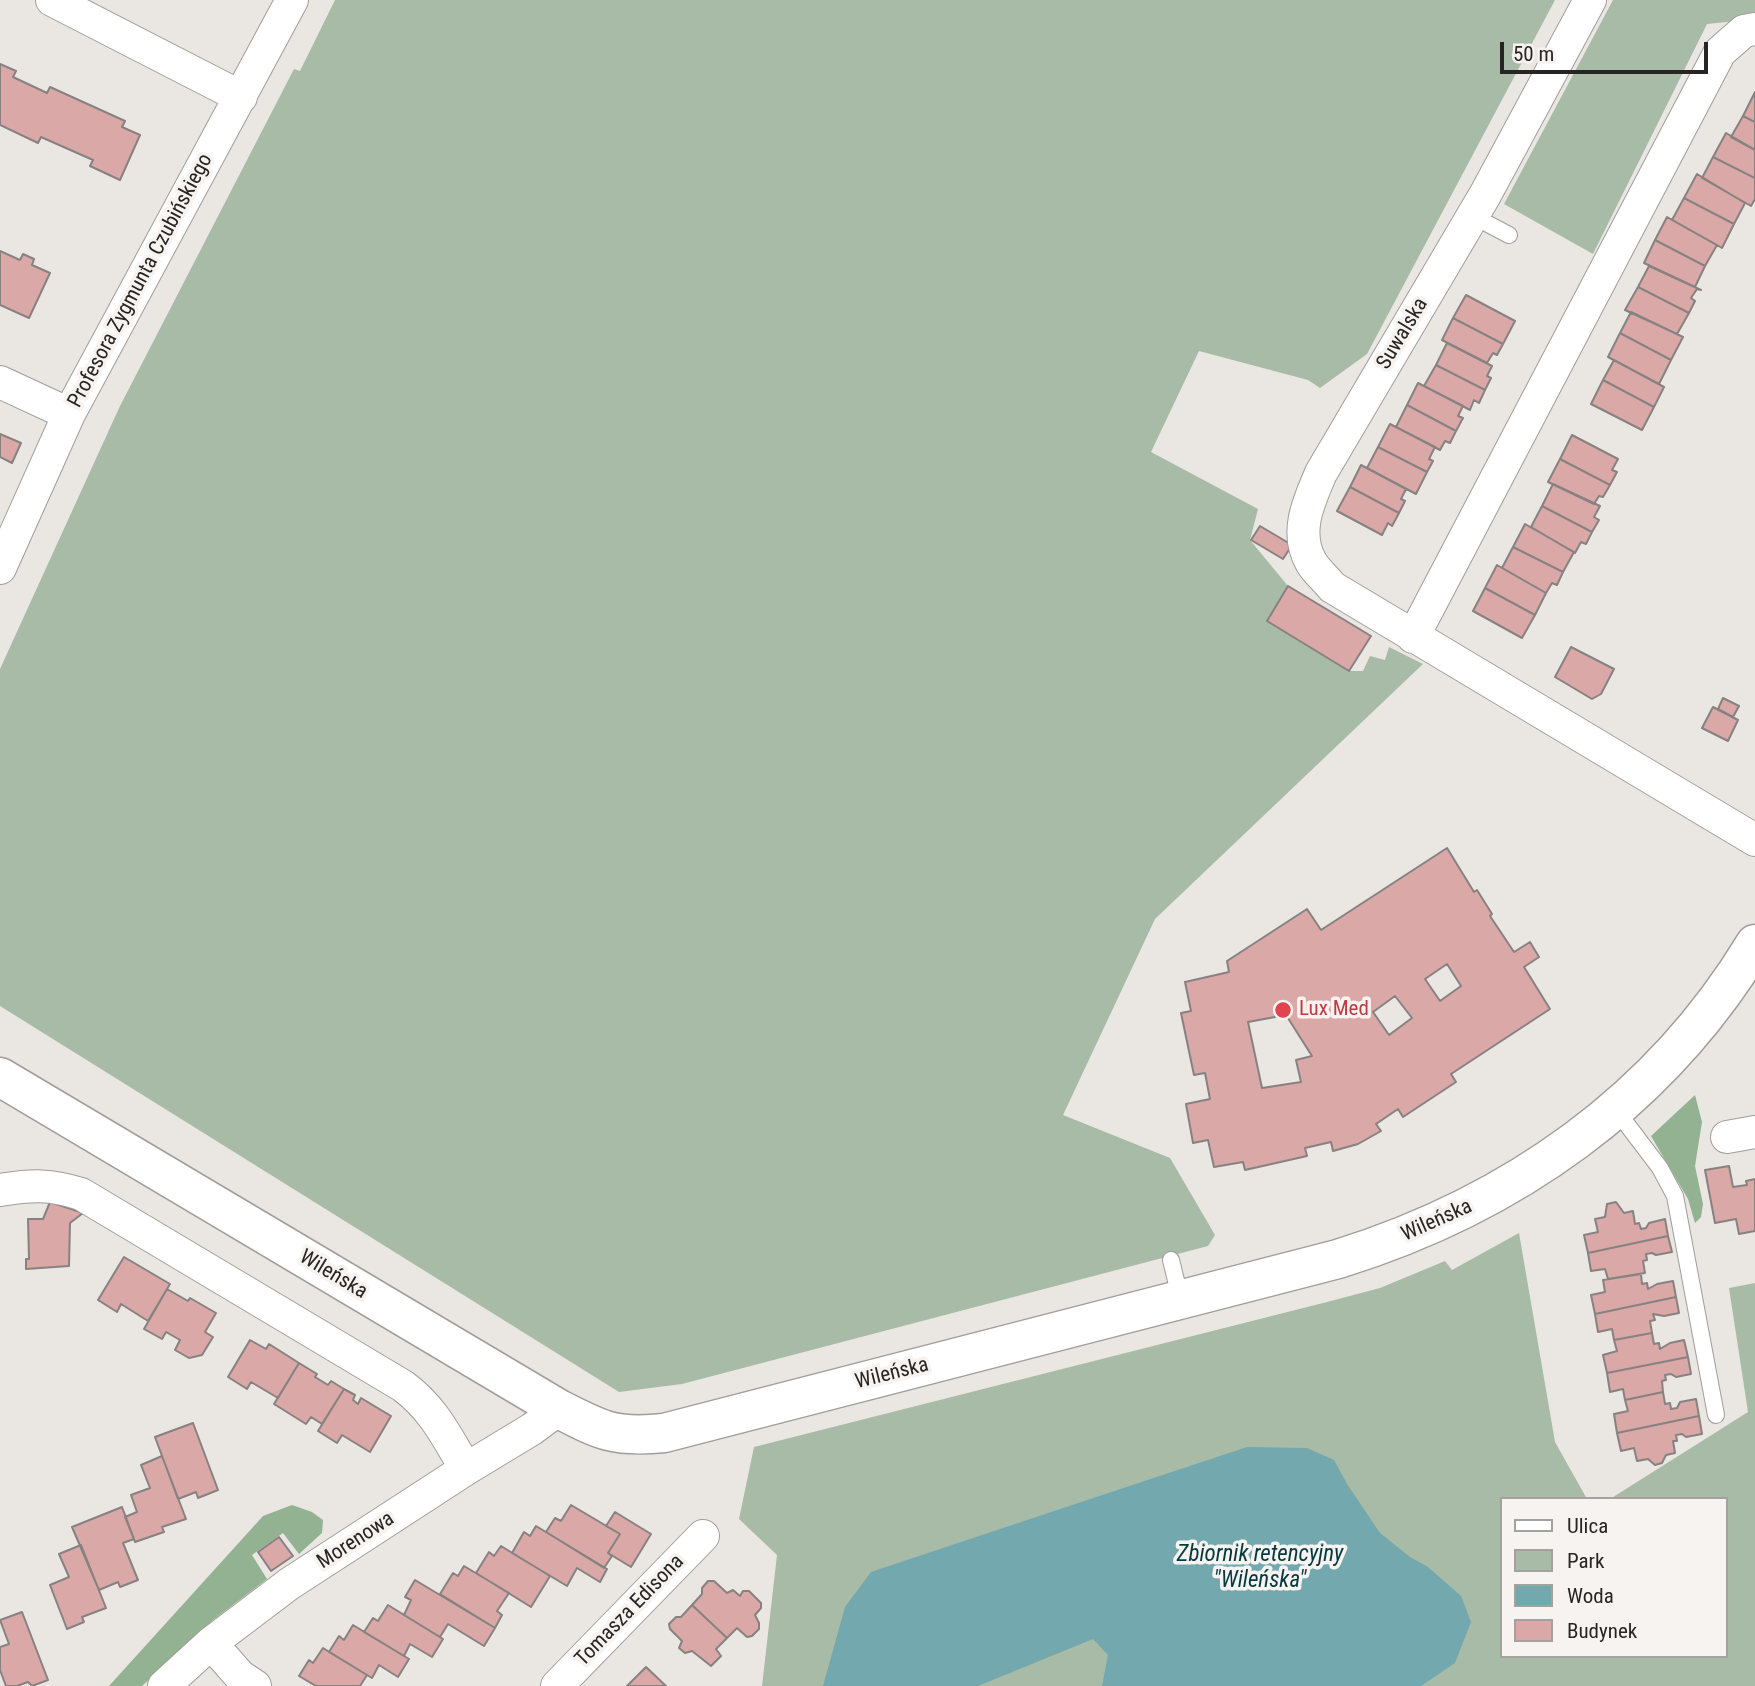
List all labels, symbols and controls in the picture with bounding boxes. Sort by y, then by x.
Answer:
scale bar [1503,28,1711,72]
text: 50 m [1513,42,1554,66]
street label: Profesora Zygmunta Czubińskiego [63,150,219,412]
street label: Suwalska [1372,294,1434,374]
place label: Lux Med [1299,997,1369,1023]
marker: Lux Med [1273,1000,1293,1020]
street label: Wileńska [1398,1194,1476,1248]
street label: Wileńska [294,1245,372,1305]
street label: Wileńska [853,1353,931,1395]
legend [1500,1497,1727,1658]
street label: Morenowa [313,1507,399,1575]
text: Ulica [1567,1514,1608,1538]
water label: Zbiornik retencyjny "Wileńska" [1177,1541,1343,1595]
text: Park [1567,1549,1604,1573]
street label: Tomasza Edisona [570,1550,690,1672]
text: Woda [1567,1584,1614,1608]
text: Budynek [1567,1619,1637,1643]

